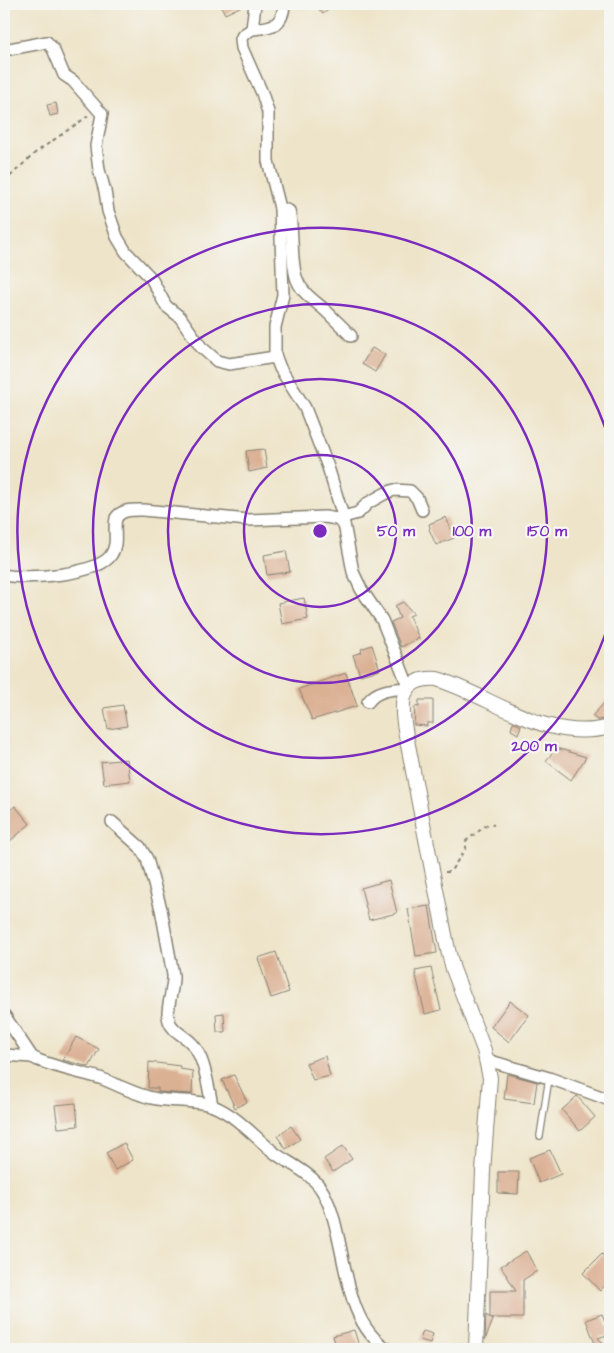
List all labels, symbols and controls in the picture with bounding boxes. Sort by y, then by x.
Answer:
text: 50 m [377,521,415,542]
text: 100 m [453,521,492,542]
text: 150 m [527,521,567,542]
centre of rings [311,522,329,540]
text: 200 m [510,736,557,757]

